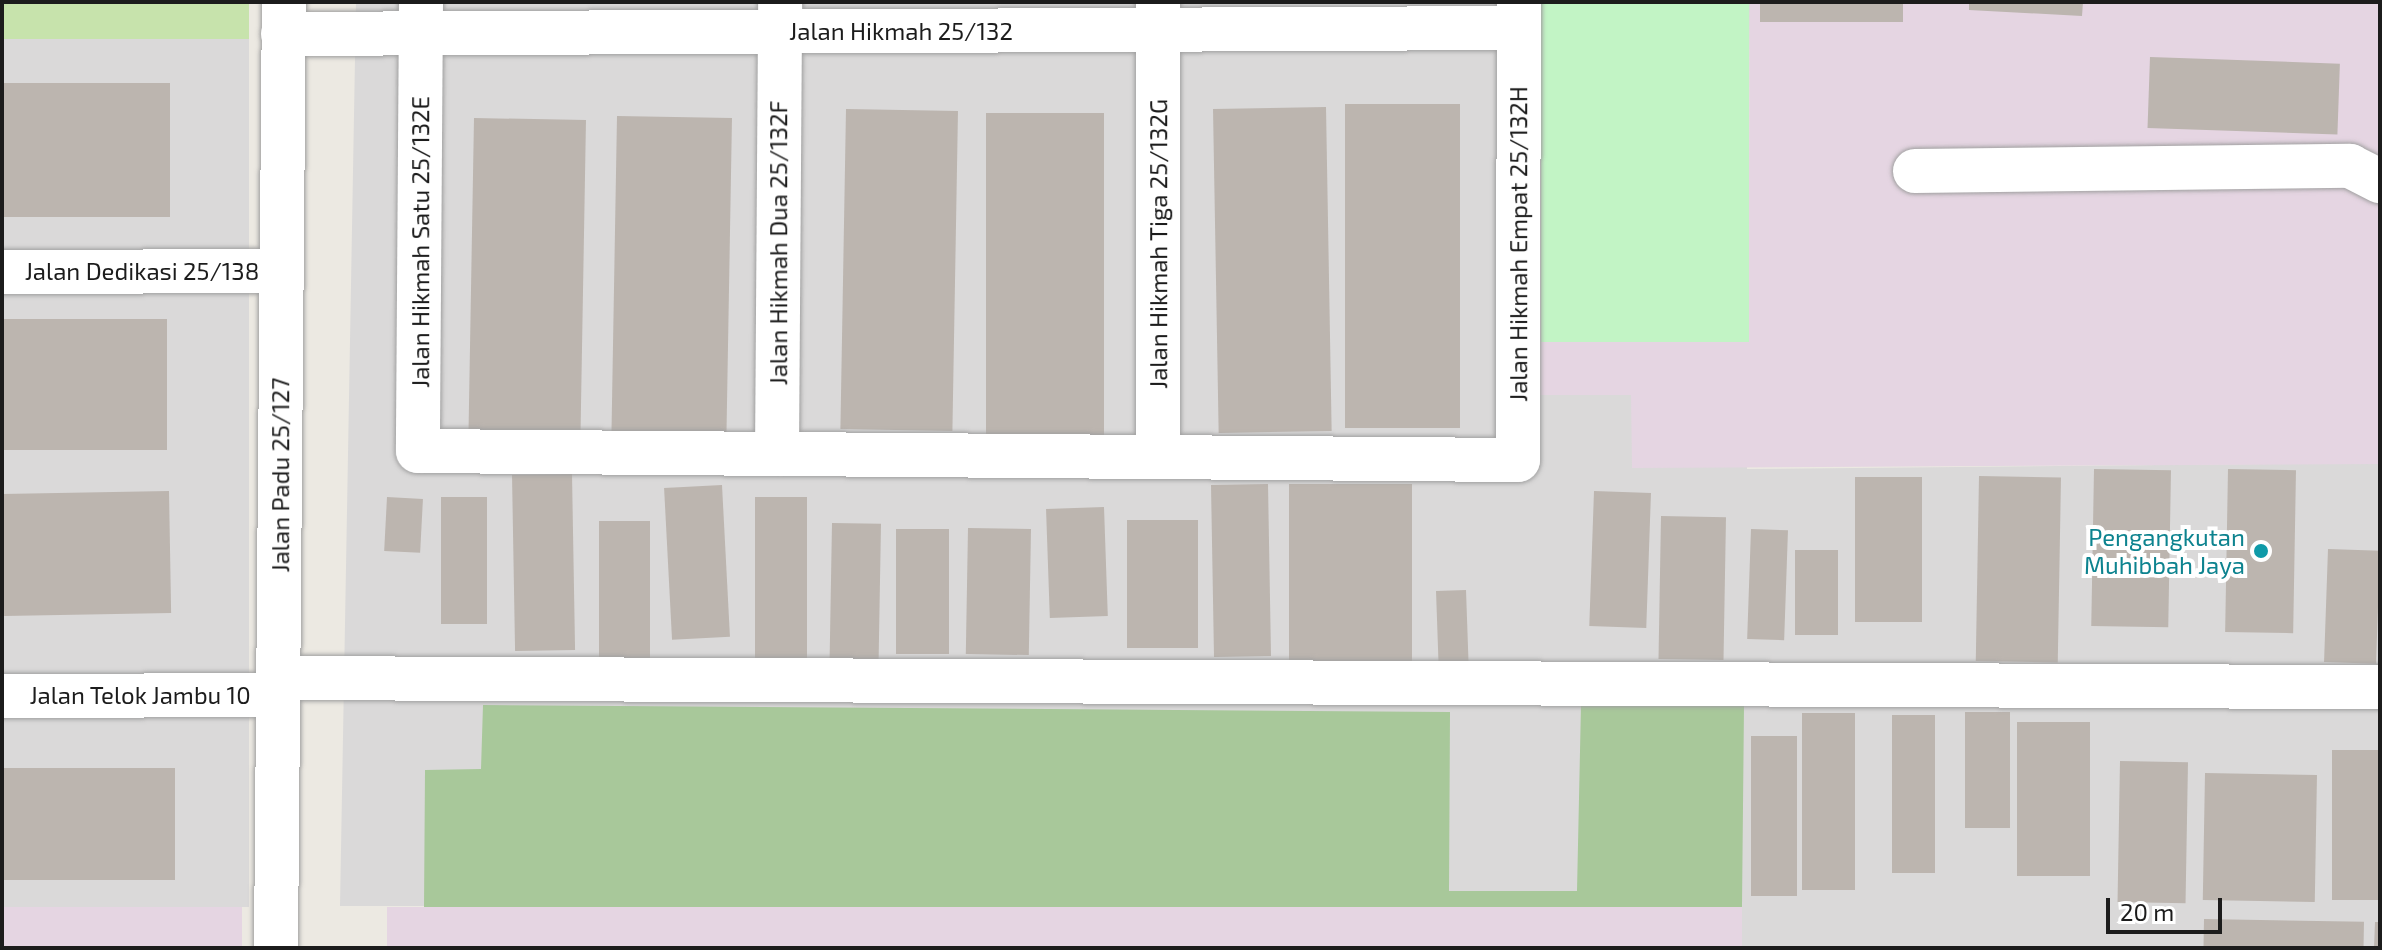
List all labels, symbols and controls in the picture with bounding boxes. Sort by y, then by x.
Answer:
street label: Jalan Hikmah 25/132 [789,17,1013,45]
street label: Jalan Hikmah Empat 25/132H [1504,86,1532,402]
street label: Jalan Hikmah Satu 25/132E [406,96,434,388]
street label: Jalan Hikmah Tiga 25/132G [1144,99,1172,389]
street label: Jalan Hikmah Dua 25/132F [764,101,792,385]
street label: Jalan Dedikasi 25/138 [25,257,259,285]
street label: Jalan Padu 25/127 [266,377,294,573]
place label: Pengangkutan Muhibbah Jaya [2083,523,2245,579]
marker: Pengangkutan Muhibbah Jaya [2252,542,2270,560]
street label: Jalan Telok Jambu 10 [29,681,251,709]
scale bar [2110,882,2226,932]
text: 20 m [2120,897,2174,926]

